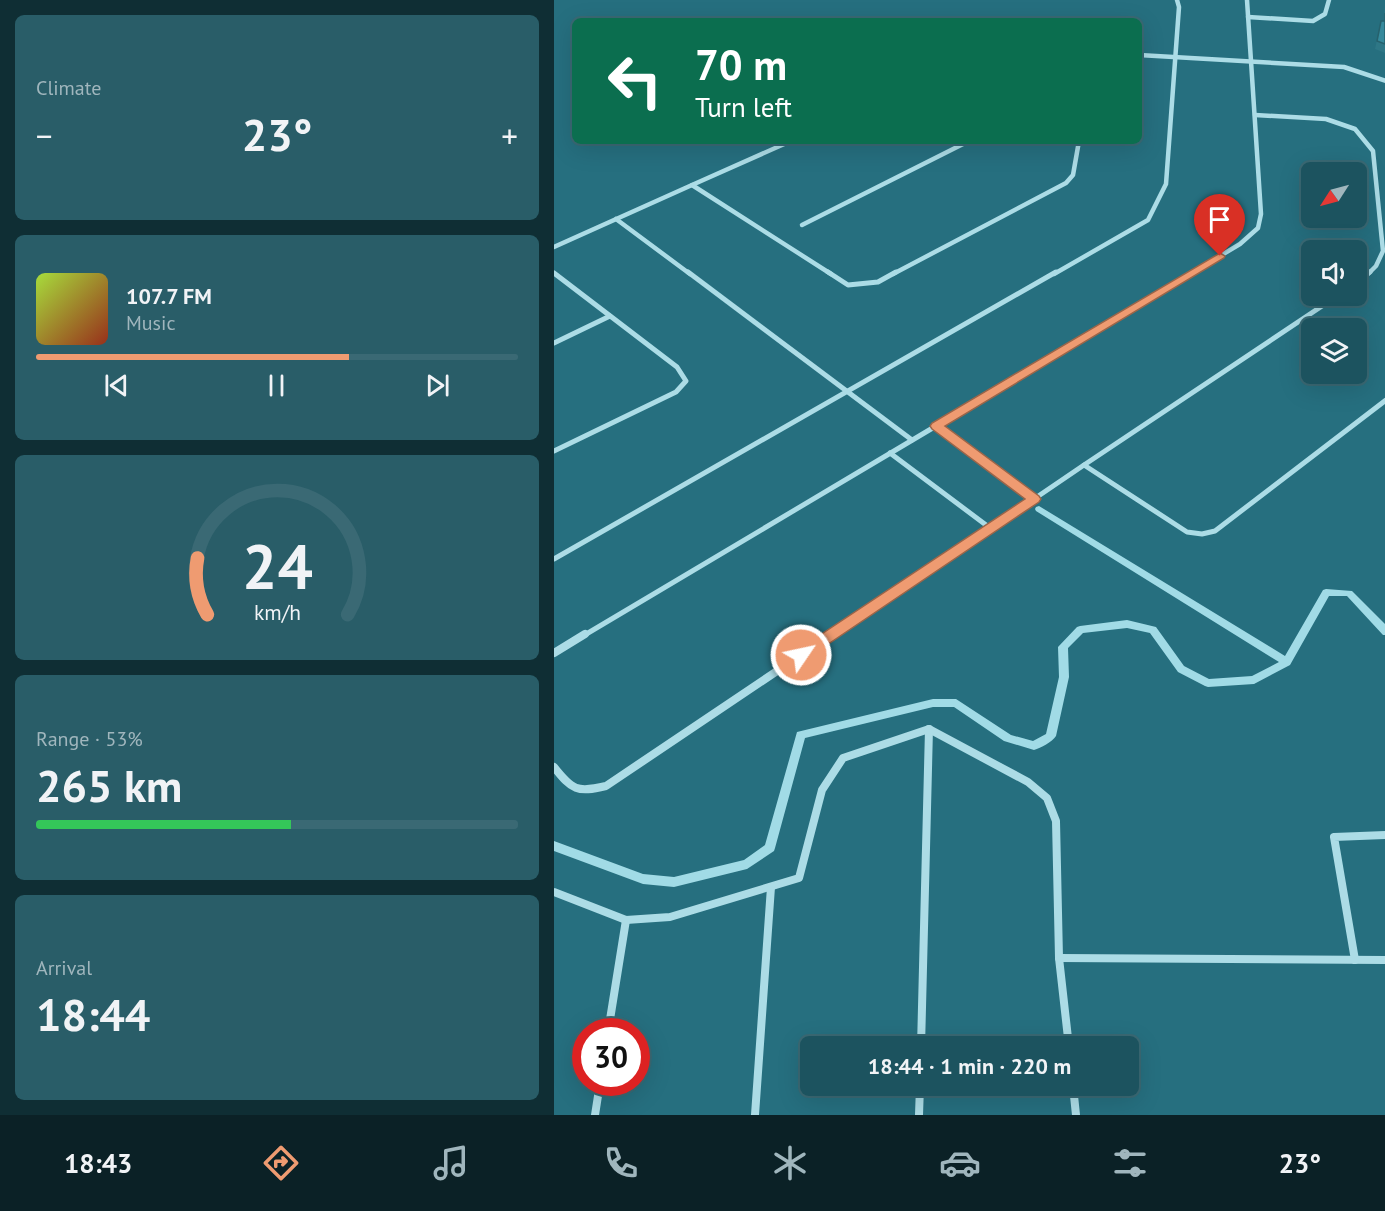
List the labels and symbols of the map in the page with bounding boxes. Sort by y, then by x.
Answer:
north arrow [1301,162,1367,228]
pin [1194,194,1245,256]
position arrow [769,623,833,687]
speed limit sign: 30 [572,1018,650,1096]

